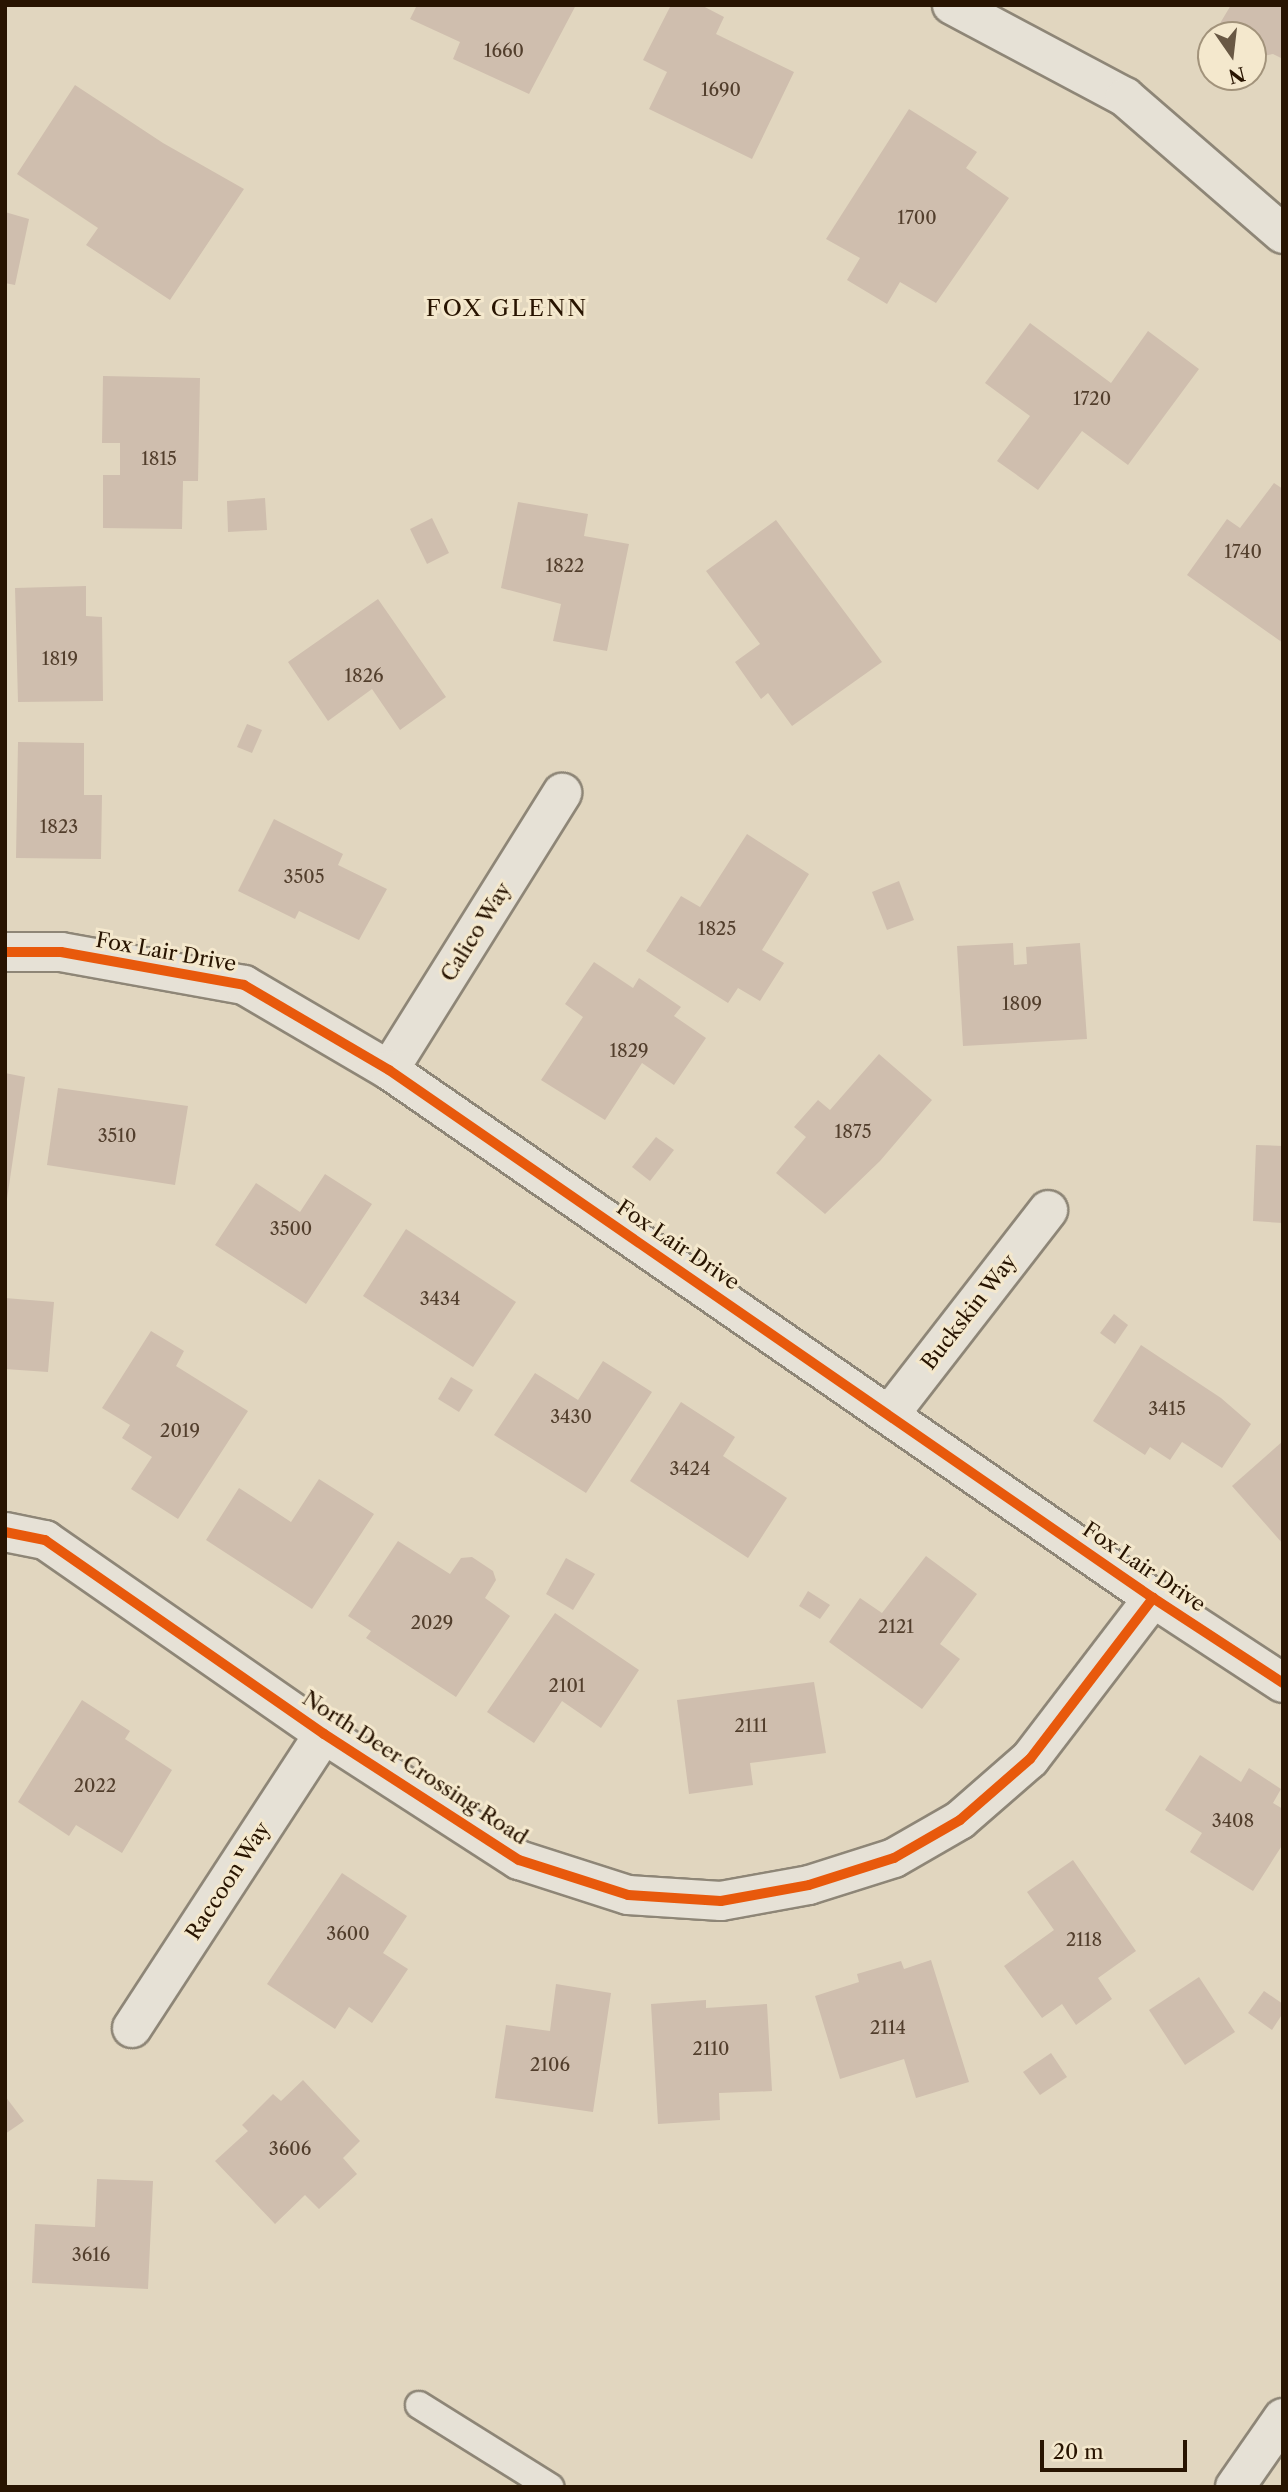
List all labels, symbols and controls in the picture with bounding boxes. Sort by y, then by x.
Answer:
north arrow [1197,21,1267,91]
house number: 1660 [484,40,524,62]
text: N [1226,62,1248,88]
house number: 1690 [701,79,741,101]
house number: 1700 [897,207,937,229]
district label: FOX GLENN [427,294,587,322]
house number: 1720 [1073,388,1111,410]
house number: 1815 [141,448,177,470]
house number: 1740 [1224,541,1262,563]
house number: 1822 [546,555,584,577]
house number: 1819 [42,648,78,670]
house number: 1826 [344,665,384,687]
house number: 1823 [40,816,78,838]
house number: 3505 [284,866,324,888]
street label: Calico Way [435,878,517,986]
house number: 1825 [698,918,736,940]
street label: Fox Lair Drive [93,927,239,977]
house number: 1809 [1002,993,1042,1015]
house number: 1829 [609,1040,649,1062]
house number: 1875 [835,1121,871,1143]
house number: 3510 [98,1125,136,1147]
street label: Fox Lair Drive [612,1195,744,1295]
house number: 3500 [270,1218,312,1240]
street label: Buckskin Way [916,1249,1022,1375]
house number: 3434 [420,1288,460,1310]
house number: 3415 [1148,1398,1186,1420]
house number: 3430 [550,1406,592,1428]
house number: 2019 [160,1420,200,1442]
house number: 3424 [669,1458,711,1480]
street label: Fox Lair Drive [1078,1517,1210,1617]
house number: 2029 [411,1612,453,1634]
house number: 2121 [878,1616,914,1638]
house number: 2101 [549,1675,585,1697]
street label: North Deer Crossing Road [298,1686,532,1850]
house number: 2111 [734,1715,768,1737]
house number: 2022 [74,1775,116,1797]
house number: 3408 [1212,1810,1254,1832]
street label: Raccoon Way [180,1817,276,1945]
house number: 3600 [326,1923,370,1945]
house number: 2118 [1066,1929,1102,1951]
house number: 2114 [870,2017,906,2039]
house number: 2110 [693,2038,729,2060]
house number: 2106 [530,2054,570,2076]
house number: 3606 [269,2138,311,2160]
house number: 3616 [72,2244,110,2266]
scale bar [1043,2426,1190,2470]
text: 20 m [1053,2439,1104,2464]

